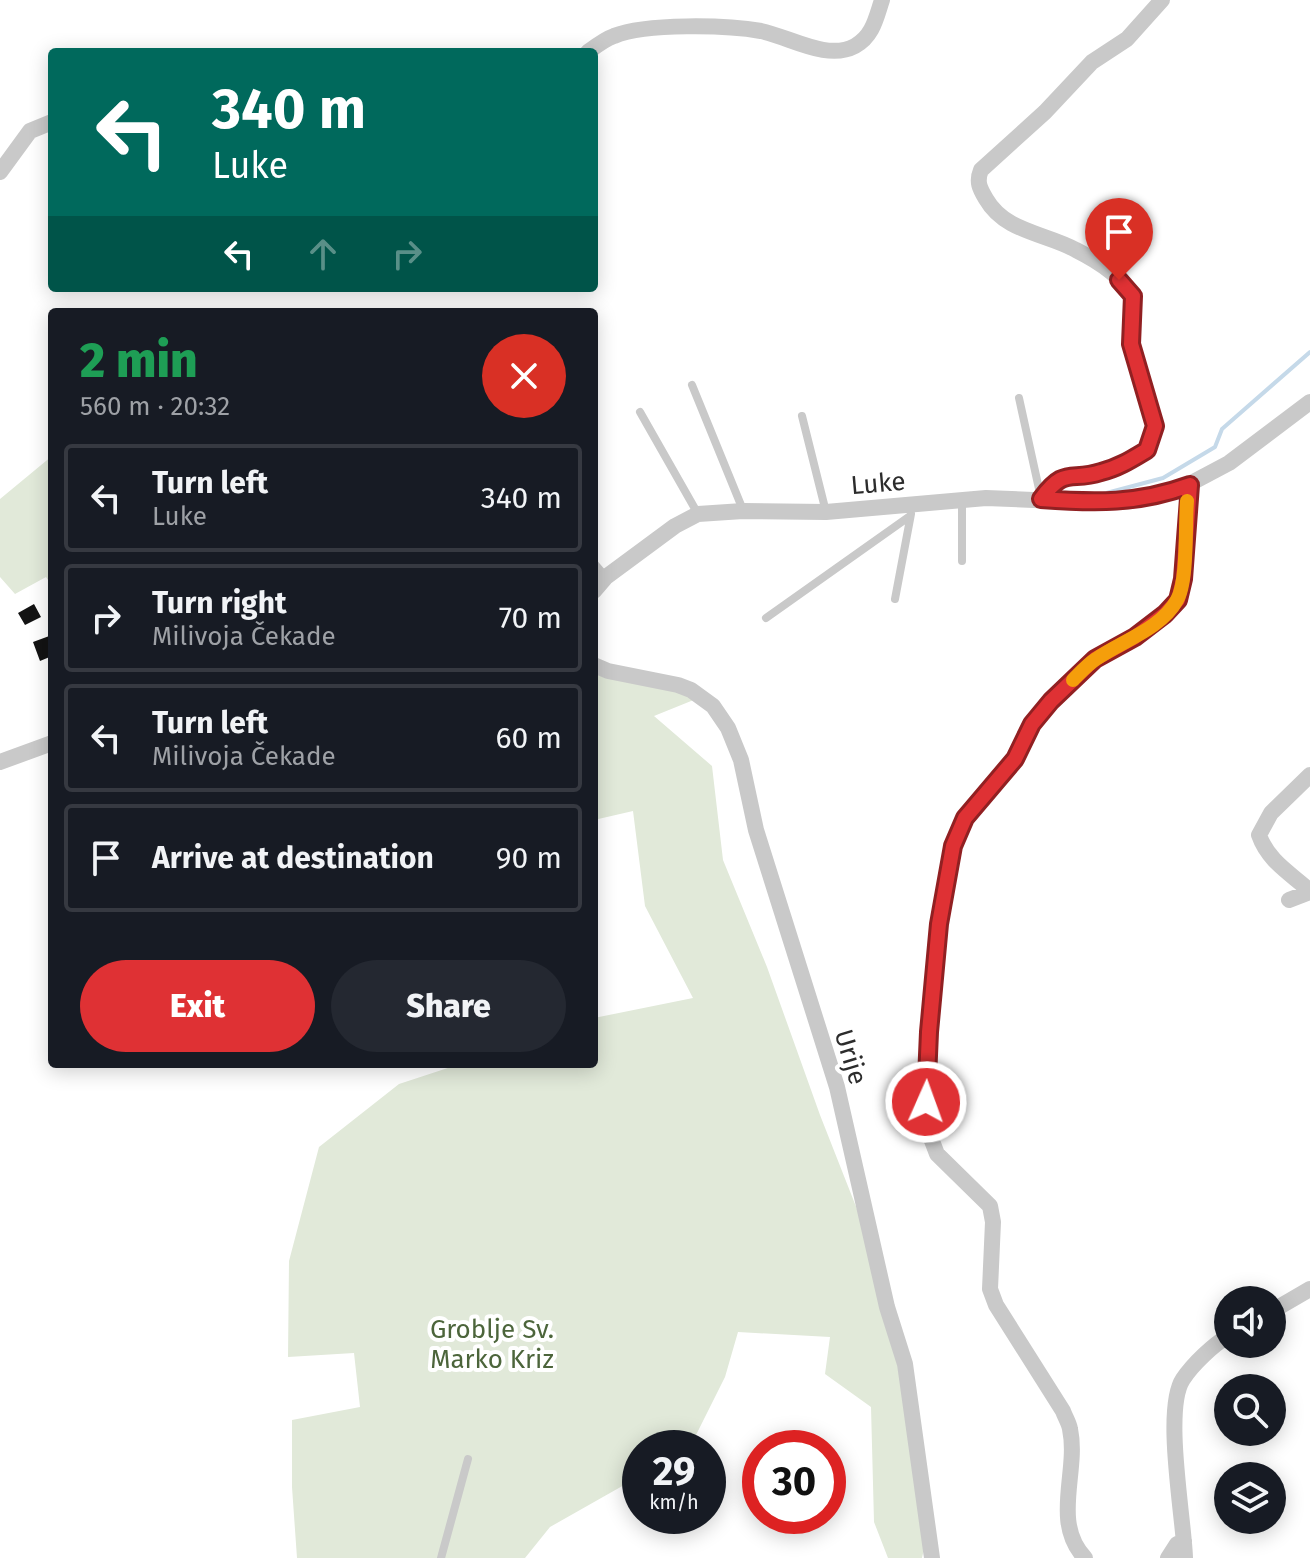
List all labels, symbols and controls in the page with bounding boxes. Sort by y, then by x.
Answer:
text: 340 m [212,76,366,143]
icon: left [80,80,184,184]
text: Luke [212,144,288,188]
pin [1085,198,1153,280]
icon: arrive [1097,210,1141,254]
icon: left [217,232,261,276]
icon: ahead [301,232,345,276]
icon: right [385,232,429,276]
text: 2 min [80,332,198,390]
button: close [482,334,566,418]
text: 560 m · 20:32 [80,391,230,422]
text: Turn left [152,465,268,501]
street label: Luke [849,466,907,501]
icon: left [84,476,128,520]
text: 340 m [481,480,562,516]
text: Luke [152,501,207,532]
text: Turn right [152,585,287,621]
icon: right [84,596,128,640]
text: 70 m [499,600,562,636]
text: Milivoja Čekade [152,621,336,652]
text: Turn left [152,705,268,741]
icon: left [84,716,128,760]
text: 60 m [496,720,562,756]
text: Milivoja Čekade [152,741,336,772]
icon: arrive [84,836,128,880]
text: Arrive at destination [152,840,434,876]
text: 90 m [496,840,562,876]
button: Exit [80,960,315,1052]
button: Share [331,960,566,1052]
street label: Urije [828,1026,874,1088]
position arrow [884,1060,968,1144]
map controls [1214,1286,1286,1534]
button: sound [1214,1286,1286,1358]
park label: Groblje Sv. Marko Kriz [430,1314,554,1375]
button: search [1214,1374,1286,1446]
speed limit sign: 30 [742,1430,846,1534]
text: 29 [653,1448,695,1496]
button: layers [1214,1462,1286,1534]
text: km/h [649,1490,699,1514]

